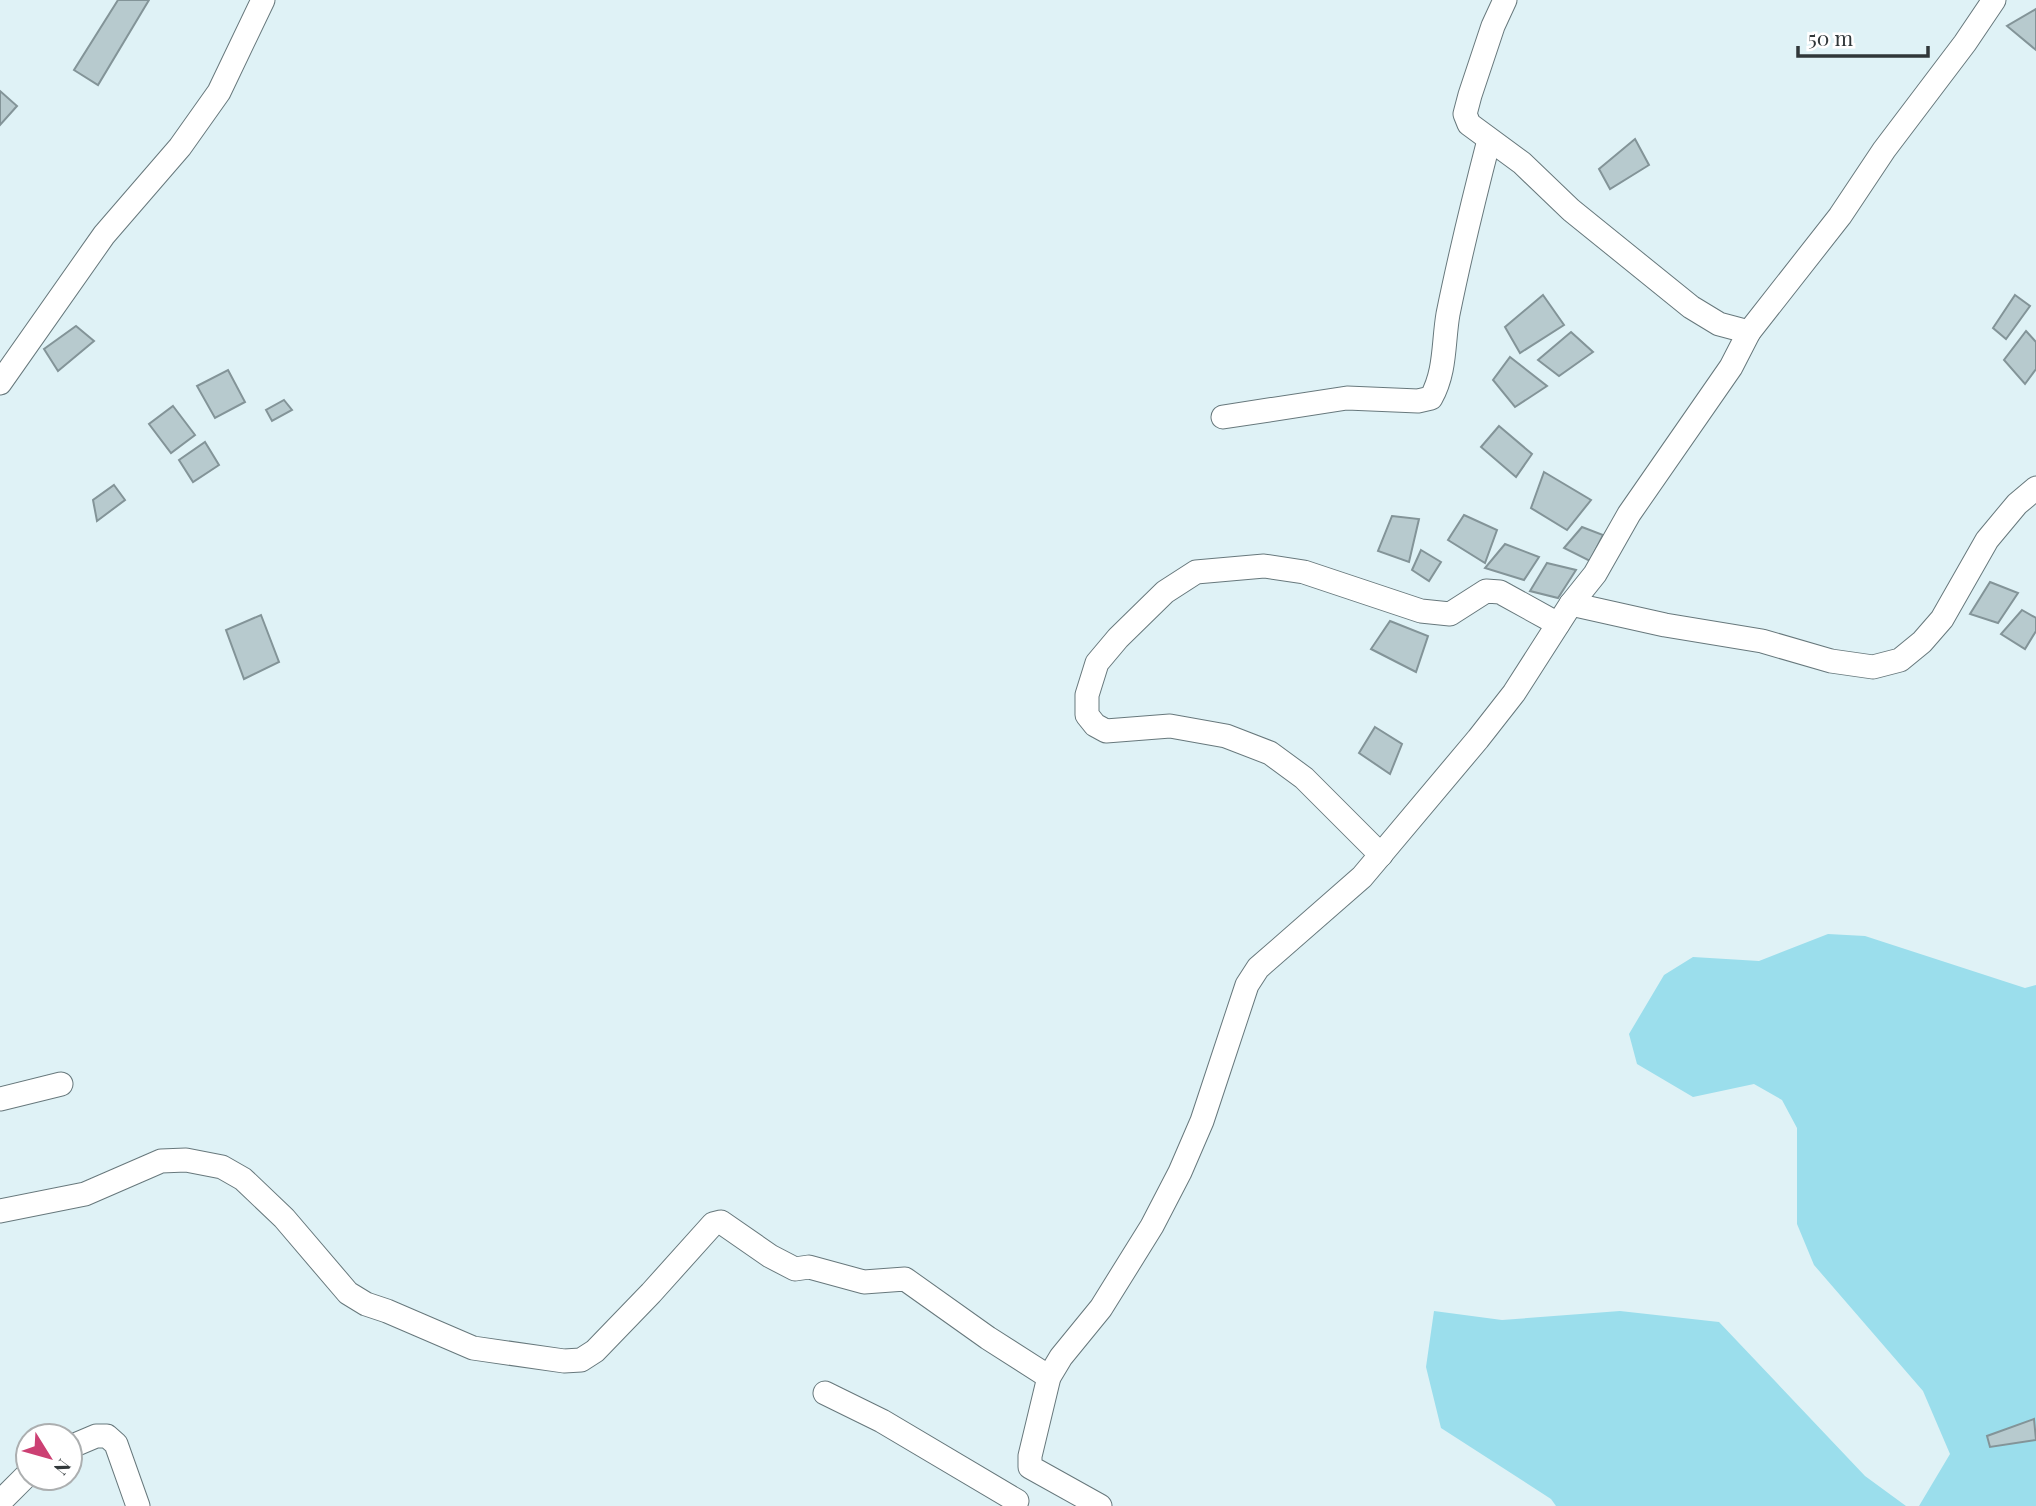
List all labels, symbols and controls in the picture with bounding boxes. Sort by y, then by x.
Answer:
scale bar [1798,14,1927,58]
text: 50 m [1808,23,1854,51]
north arrow [14,1422,84,1492]
text: N [49,1455,78,1481]

